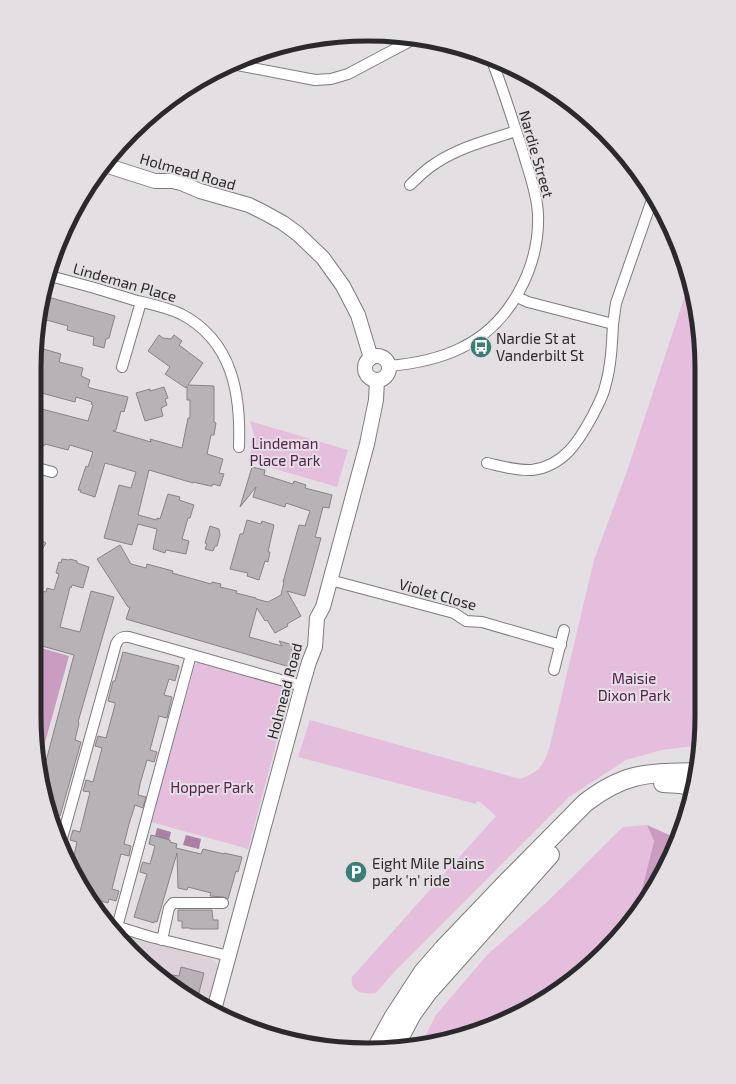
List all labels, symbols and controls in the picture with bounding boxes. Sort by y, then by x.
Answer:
street label: Nardie Street [516,108,558,200]
street label: Holmead Road [138,149,238,193]
street label: Lindeman Place [71,259,179,305]
place label: Nardie St at Vanderbilt St [496,329,584,364]
bus stop icon: Nardie St at Vanderbilt St [468,334,494,360]
park label: Lindeman Place Park [250,434,321,469]
street label: Violet Close [397,574,479,614]
street label: Holmead Road [263,641,305,741]
park label: Maisie Dixon Park [598,669,671,704]
park label: Hopper Park [170,778,254,796]
place label: Eight Mile Plains park 'n' ride [372,854,485,889]
parking icon: Eight Mile Plains park 'n' ride [343,859,369,885]

